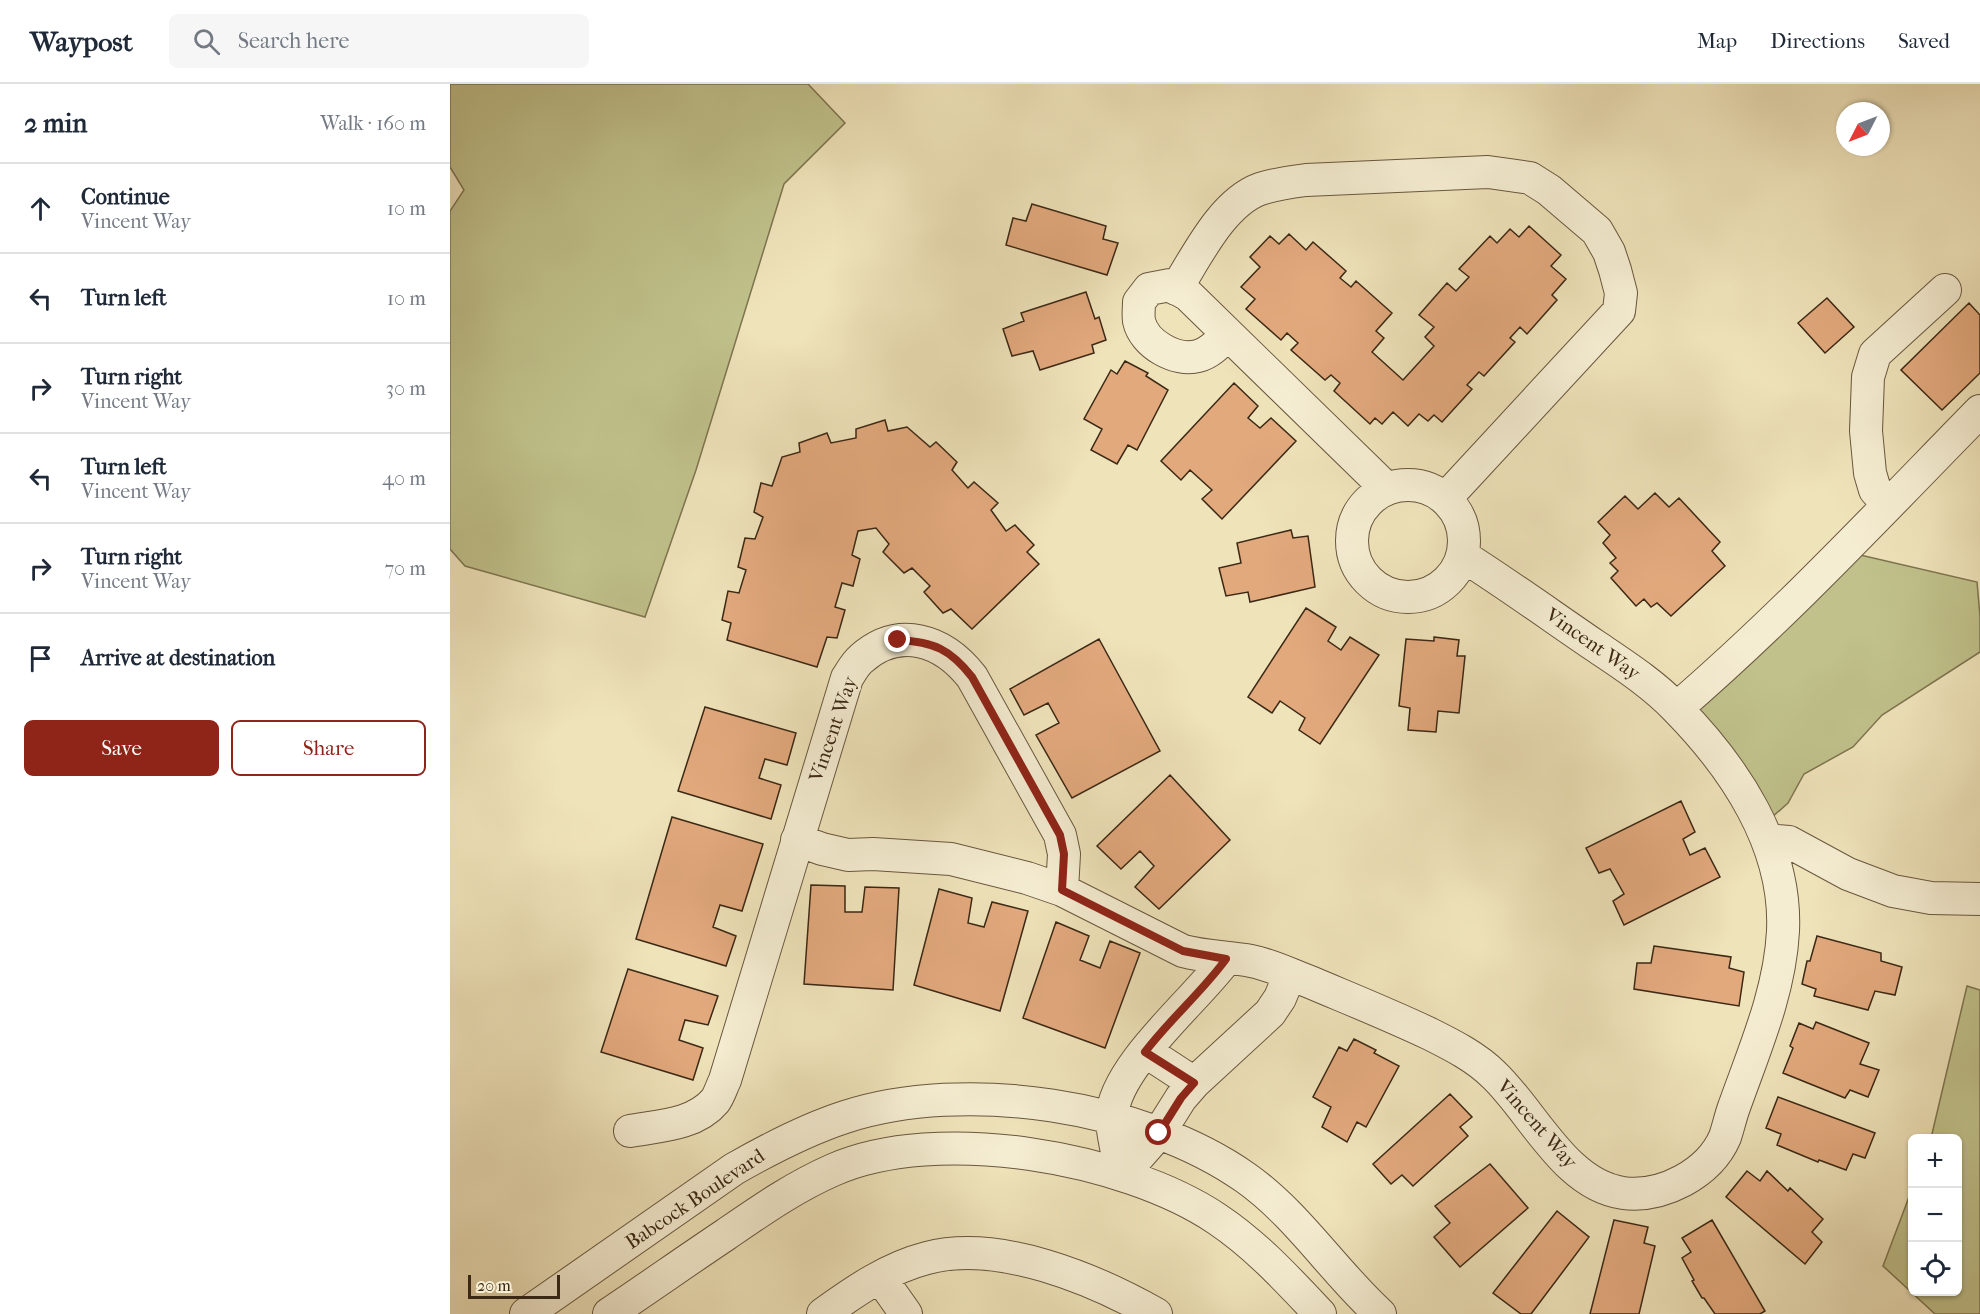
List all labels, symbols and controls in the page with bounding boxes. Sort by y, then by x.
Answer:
search box [169,14,589,68]
text: Waypost [30,25,133,58]
icon: search [190,25,223,58]
text: Search here [238,28,349,54]
text: Map [1697,29,1737,53]
text: Directions [1770,29,1865,53]
text: Saved [1898,29,1950,53]
north arrow [1836,102,1890,156]
text: 2 min [24,108,87,139]
text: Walk · 160 m [320,112,426,135]
text: Continue [81,184,170,210]
icon: ahead [24,192,57,225]
text: 10 m [387,197,426,220]
text: Vincent Way [81,210,191,233]
icon: left [24,282,57,315]
text: Turn left [81,285,167,311]
text: 10 m [387,287,426,310]
text: Turn right [81,364,182,390]
icon: right [24,372,57,405]
text: 30 m [386,377,426,400]
text: Vincent Way [81,390,191,413]
text: Turn left [81,454,167,480]
icon: left [24,462,57,495]
text: 40 m [382,467,426,490]
text: Vincent Way [81,480,191,503]
text: Turn right [81,544,182,570]
icon: right [24,552,57,585]
text: 70 m [384,557,426,580]
text: Vincent Way [81,570,191,593]
street label: Vincent Way [1541,603,1646,686]
route end [884,626,910,652]
icon: arrive [24,642,57,675]
text: Arrive at destination [81,645,275,671]
street label: Vincent Way [804,672,862,786]
button: Save [24,720,219,776]
button: Share [231,720,426,776]
street label: Vincent Way [1492,1074,1583,1174]
route start [1145,1119,1171,1145]
map controls [1908,1134,1962,1296]
button: + [1908,1134,1962,1188]
street label: Babcock Boulevard [621,1143,770,1254]
button: − [1908,1188,1962,1242]
button: locate [1908,1242,1962,1296]
scale bar [468,1272,560,1300]
text: 20 m [477,1276,511,1295]

